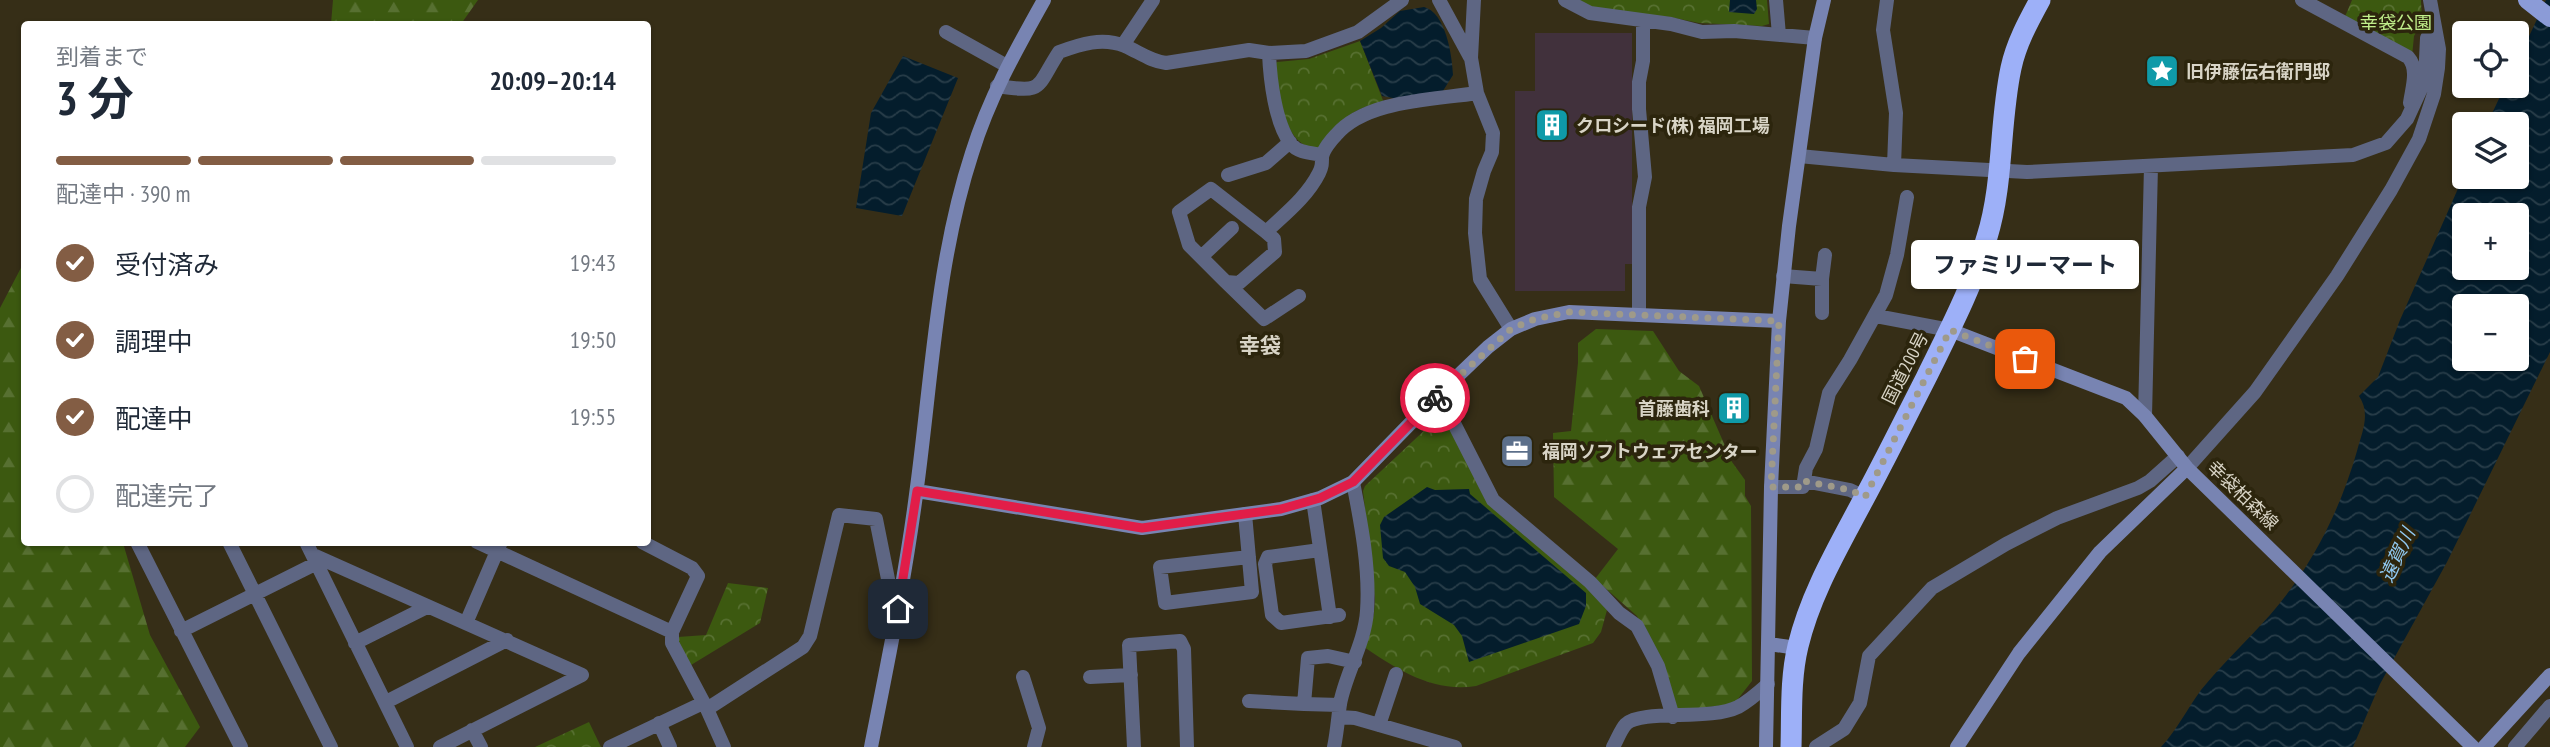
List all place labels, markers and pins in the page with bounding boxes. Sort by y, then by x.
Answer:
place icon: 旧伊藤伝右衛門邸 [2143,52,2181,90]
place label: 旧伊藤伝右衛門邸 [2186,60,2330,83]
building icon: クロシード(株) 福岡工場 [1533,106,1571,144]
place label: クロシード(株) 福岡工場 [1576,114,1770,137]
callout: ファミリーマート [1911,240,2139,289]
pin [1995,329,2055,389]
building icon: 首藤歯科 [1715,389,1753,427]
place label: 首藤歯科 [1638,397,1710,420]
office icon: 福岡ソフトウェアセンター [1498,432,1536,470]
place label: 福岡ソフトウェアセンター [1542,440,1758,463]
pin [868,579,928,639]

